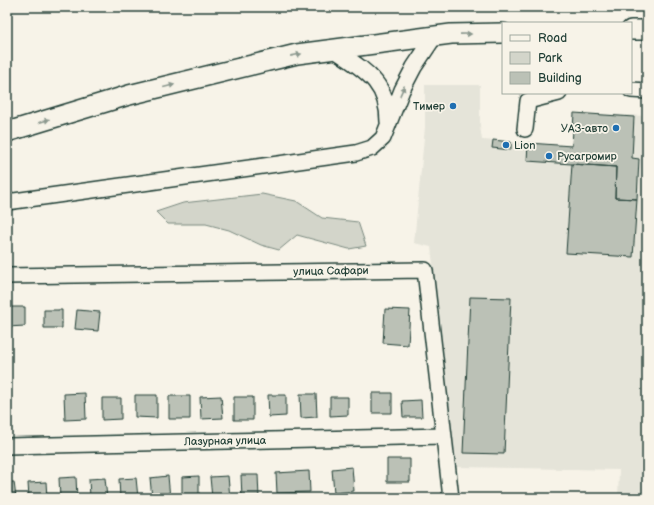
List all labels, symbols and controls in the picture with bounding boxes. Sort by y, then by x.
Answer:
legend [502,22,632,94]
one-way arrow [460,31,473,37]
text: Road [538,31,567,46]
text: Park [538,51,562,66]
one-way arrow [290,52,302,58]
text: Building [538,71,582,86]
one-way arrow [163,82,176,88]
one-way arrow [400,84,406,96]
place label: Тимер [413,100,446,113]
marker: Тимер [448,101,458,111]
one-way arrow [39,118,51,124]
place label: УАЗ-авто [561,122,608,135]
marker: УАЗ-авто [611,123,621,133]
place label: Lion [514,139,535,152]
marker: Lion [501,140,511,150]
place label: Русагромир [557,150,618,163]
marker: Русагромир [544,151,554,161]
street label: улица Сафари [293,264,369,278]
street label: Лазурная улица [183,434,267,448]

